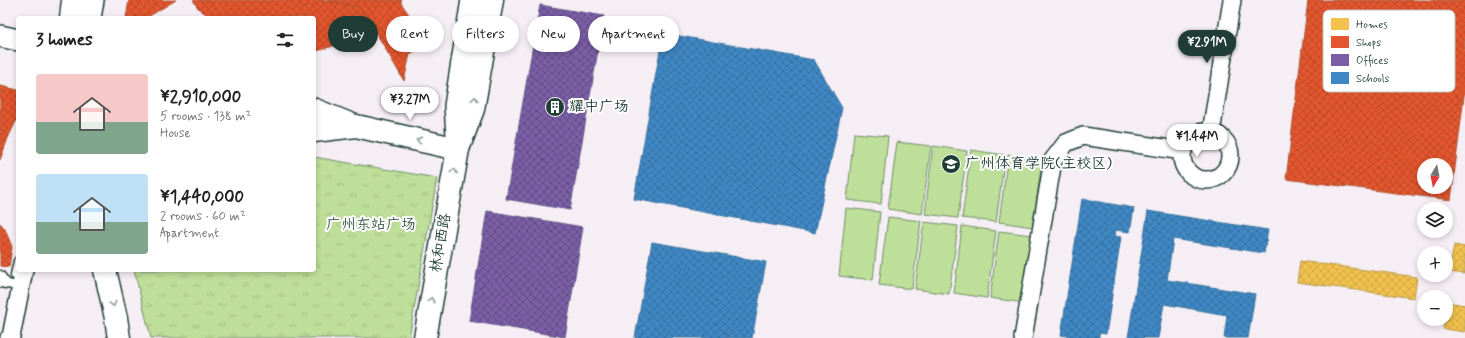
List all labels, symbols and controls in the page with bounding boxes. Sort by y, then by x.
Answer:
legend [1323,10,1455,92]
chip: Buy [328,16,378,52]
chip: Rent [386,16,444,52]
chip: Filters [452,16,519,52]
chip: New [527,16,580,52]
chip: Apartment [588,16,679,52]
text: Homes [1356,18,1388,32]
text: 3 homes [36,29,93,51]
icon: filters [274,29,296,51]
pin: ¥2.91M [1174,30,1240,64]
text: ¥2.91M [1187,34,1227,51]
text: Shops [1356,36,1381,50]
text: Offices [1356,54,1388,68]
text: Schools [1356,72,1390,86]
text: ¥2,910,000 [160,86,241,108]
pin: ¥3.27M [377,87,443,121]
icon: home [68,90,116,138]
text: ¥3.27M [390,91,430,108]
one-way arrow [470,96,479,102]
building icon: 耀中广场 [544,96,566,118]
place label: 耀中广场 [569,97,629,117]
text: 5 rooms · 138 m² [160,108,251,125]
pin: ¥1.44M [1164,124,1230,158]
text: House [160,125,191,142]
text: ¥1.44M [1176,128,1218,145]
one-way arrow [416,137,423,145]
school or university icon: 广州体育学院(主校区) [940,153,962,175]
place label: 广州体育学院(主校区) [965,154,1112,174]
north arrow [1417,158,1453,194]
map controls [1417,158,1453,326]
one-way arrow [449,168,457,175]
text: ¥1,440,000 [160,186,244,208]
icon: home [68,190,116,238]
button: layers [1417,202,1453,238]
text: 2 rooms · 60 m² [160,208,246,225]
street label: 林和西路 [426,212,456,274]
park label: 广州东站广场 [326,215,416,235]
text: Apartment [160,225,219,242]
button: + [1417,246,1453,282]
button: − [1417,290,1453,326]
one-way arrow [427,296,435,303]
one-way arrow [108,300,117,307]

